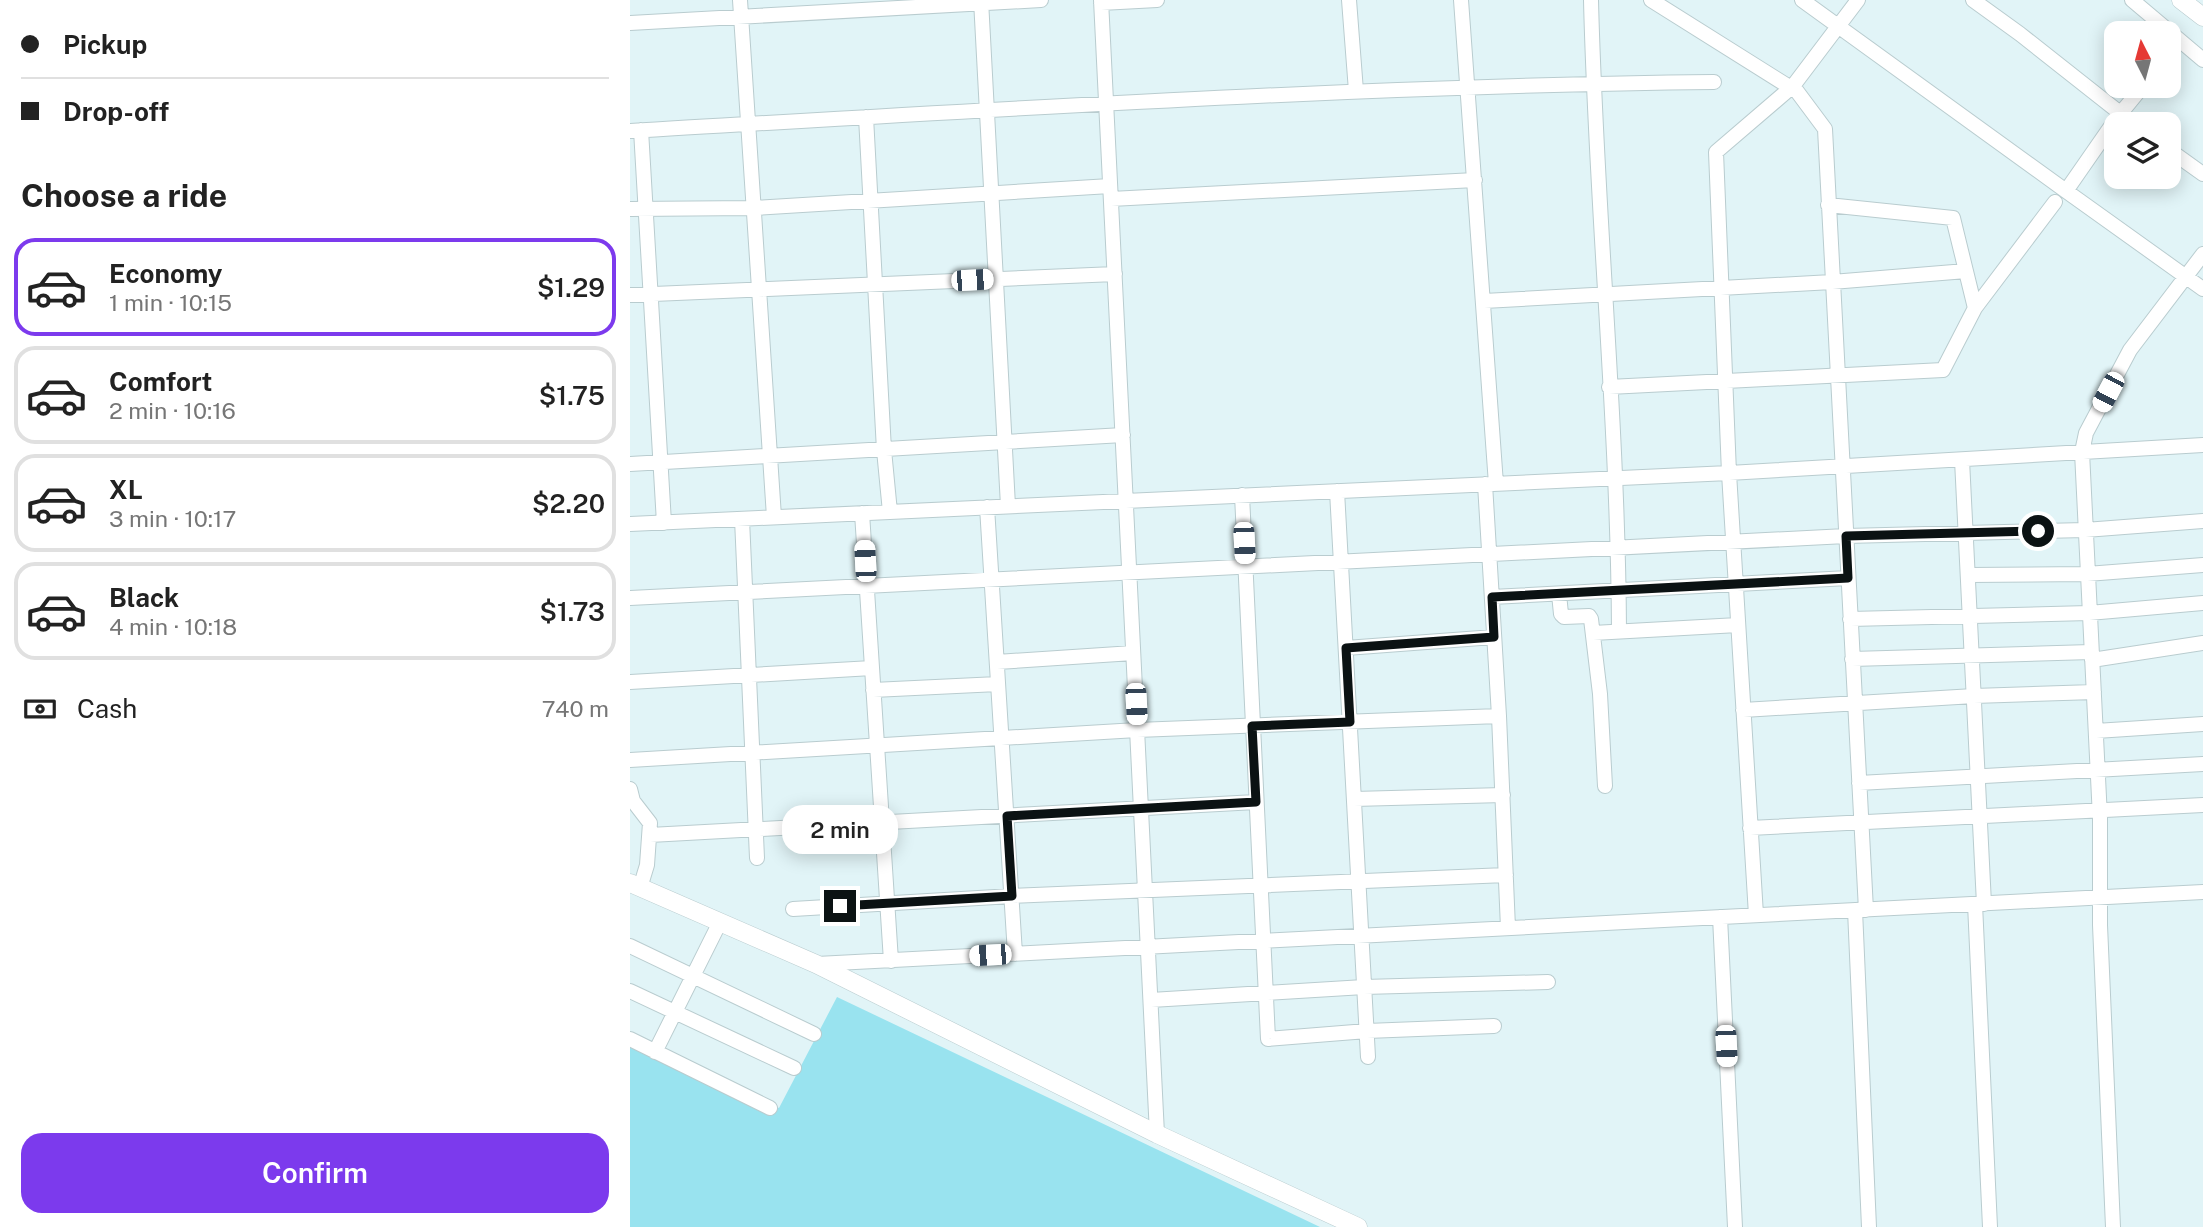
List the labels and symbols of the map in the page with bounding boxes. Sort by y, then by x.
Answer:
north arrow [2104,21,2180,98]
car [951,268,994,292]
car [2089,369,2128,415]
route start [2022,515,2054,547]
car [1233,521,1256,565]
car [854,539,877,583]
car [1125,682,1148,726]
callout: 2 min [782,804,898,853]
route end [824,890,856,922]
car [969,943,1012,967]
car [1715,1024,1738,1068]

